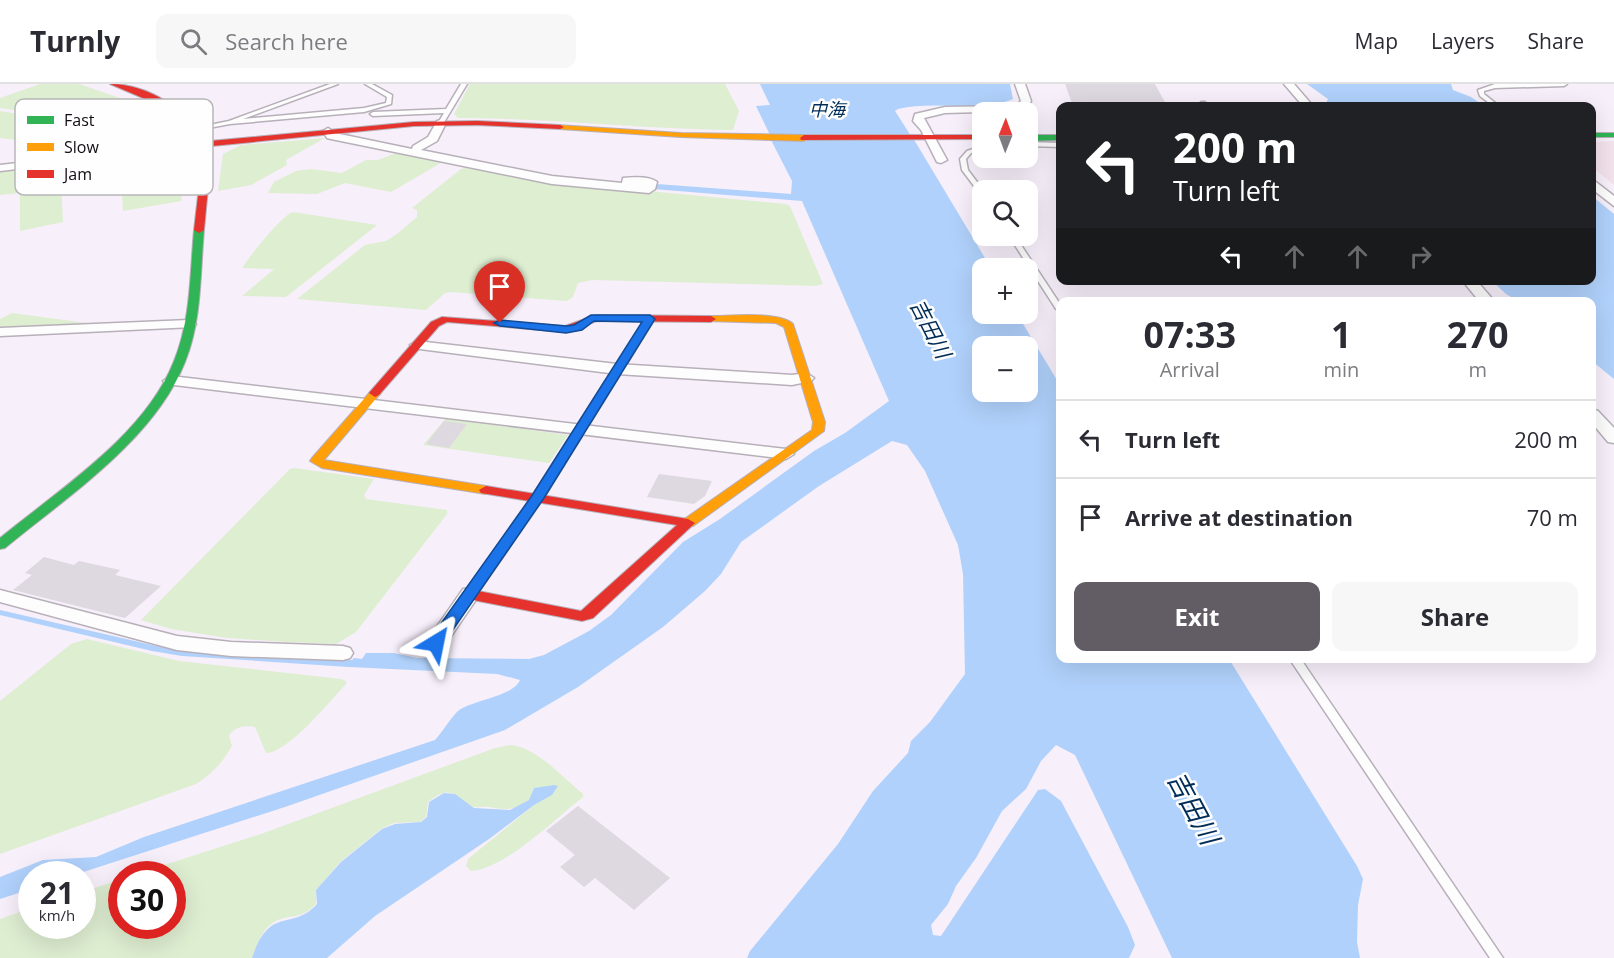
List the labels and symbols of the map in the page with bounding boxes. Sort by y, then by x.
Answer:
water label: 中海 [809,97,848,121]
legend [15,99,213,195]
north arrow [972,102,1038,168]
text: Fast [64,109,95,131]
text: Slow [64,136,99,158]
text: Jam [62,163,92,185]
pin [474,261,525,323]
water label: 吉田川 [904,294,959,365]
position arrow [404,611,468,675]
water label: 吉田川 [1160,765,1229,853]
speed limit sign: 30 [108,861,186,939]

